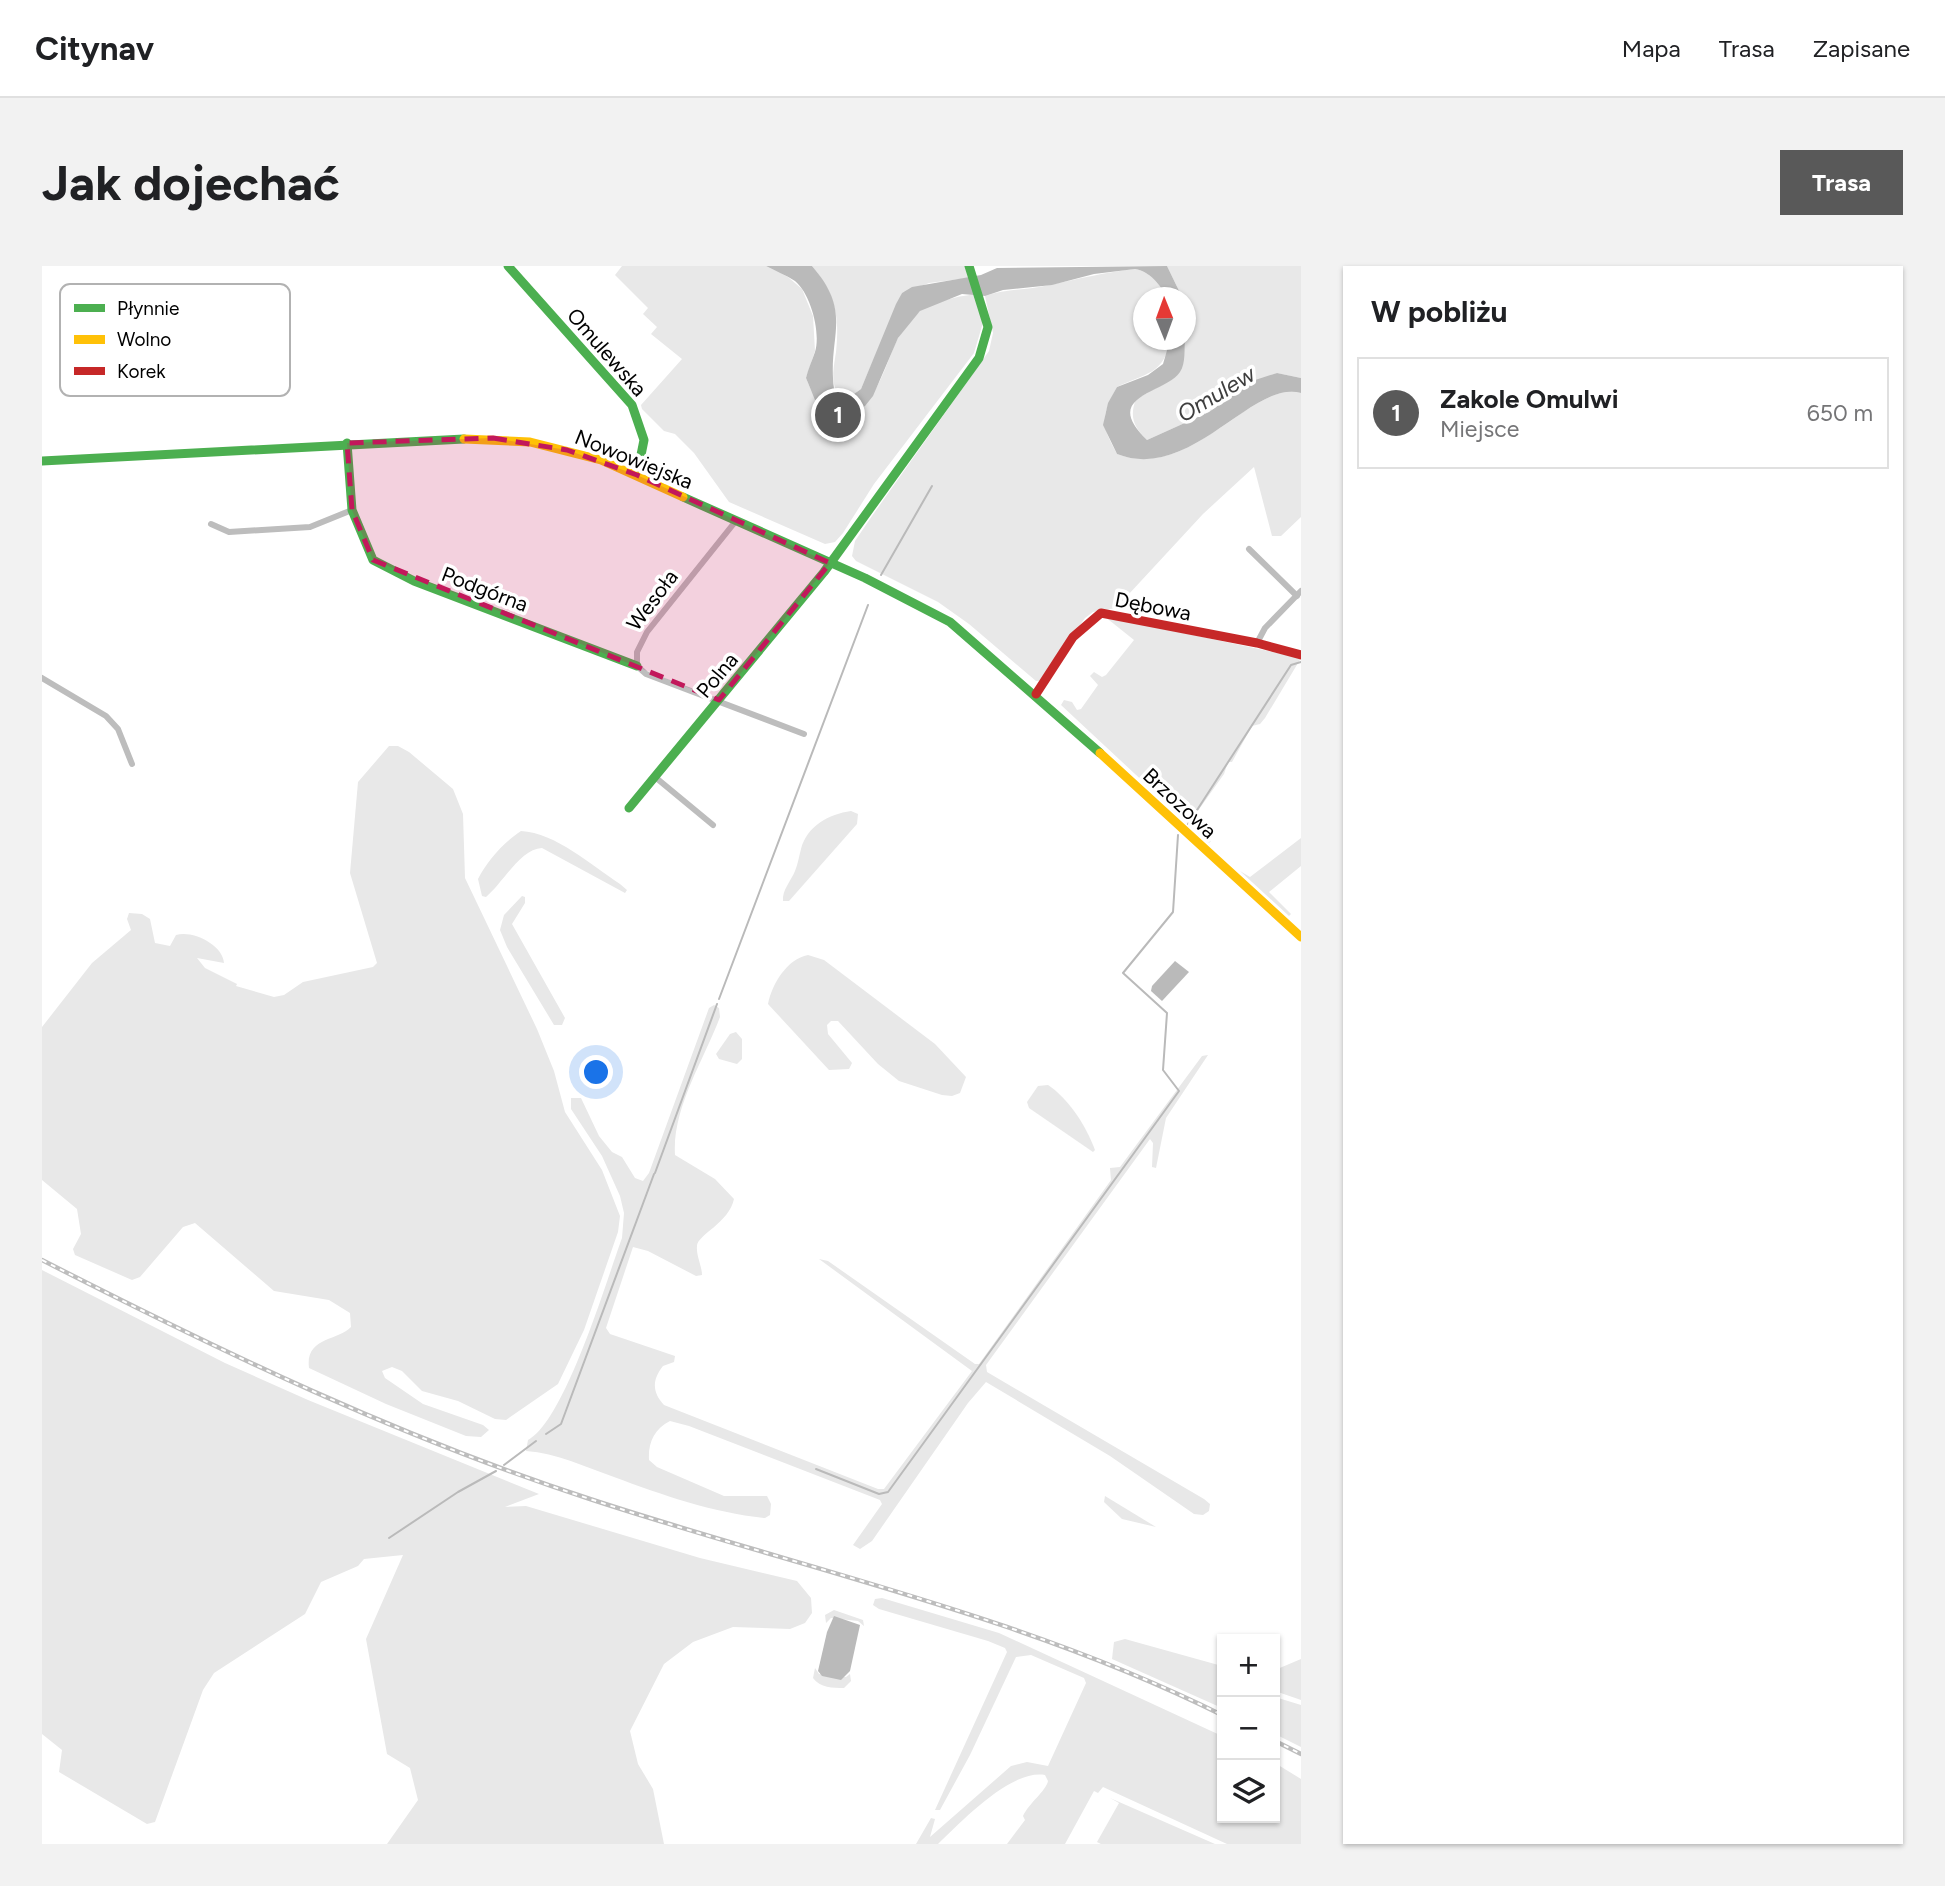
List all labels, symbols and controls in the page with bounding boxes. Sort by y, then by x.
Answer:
text: Citynav [35,29,154,68]
text: Mapa [1622,34,1681,63]
text: Trasa [1719,34,1775,63]
text: Zapisane [1813,34,1910,63]
button: Trasa [1780,150,1903,215]
text: Jak dojechać [42,153,340,212]
legend [60,284,290,396]
north arrow [1133,287,1196,350]
text: W pobliżu [1371,293,1508,330]
text: Płynnie [117,297,179,320]
street label: Omulewska [562,303,652,401]
text: Wolno [117,328,171,351]
water label: Omulew [1172,359,1261,428]
text: Korek [117,360,166,383]
text: Zakole Omulwi [1440,383,1619,415]
pin: 1 [815,389,861,441]
text: 1 [1391,399,1401,427]
text: 650 m [1807,399,1873,427]
text: Miejsce [1440,415,1519,443]
street label: Nowowiejska [571,424,697,494]
street label: Podgórna [438,561,532,617]
street label: Wesoła [621,565,683,635]
street label: Dębowa [1113,586,1193,626]
street label: Polna [691,647,743,703]
street label: Brzozowa [1138,763,1222,843]
your location [579,1055,613,1089]
map controls [1217,1634,1280,1823]
button: + [1217,1634,1280,1697]
button: − [1217,1697,1280,1760]
button: layers [1217,1760,1280,1823]

